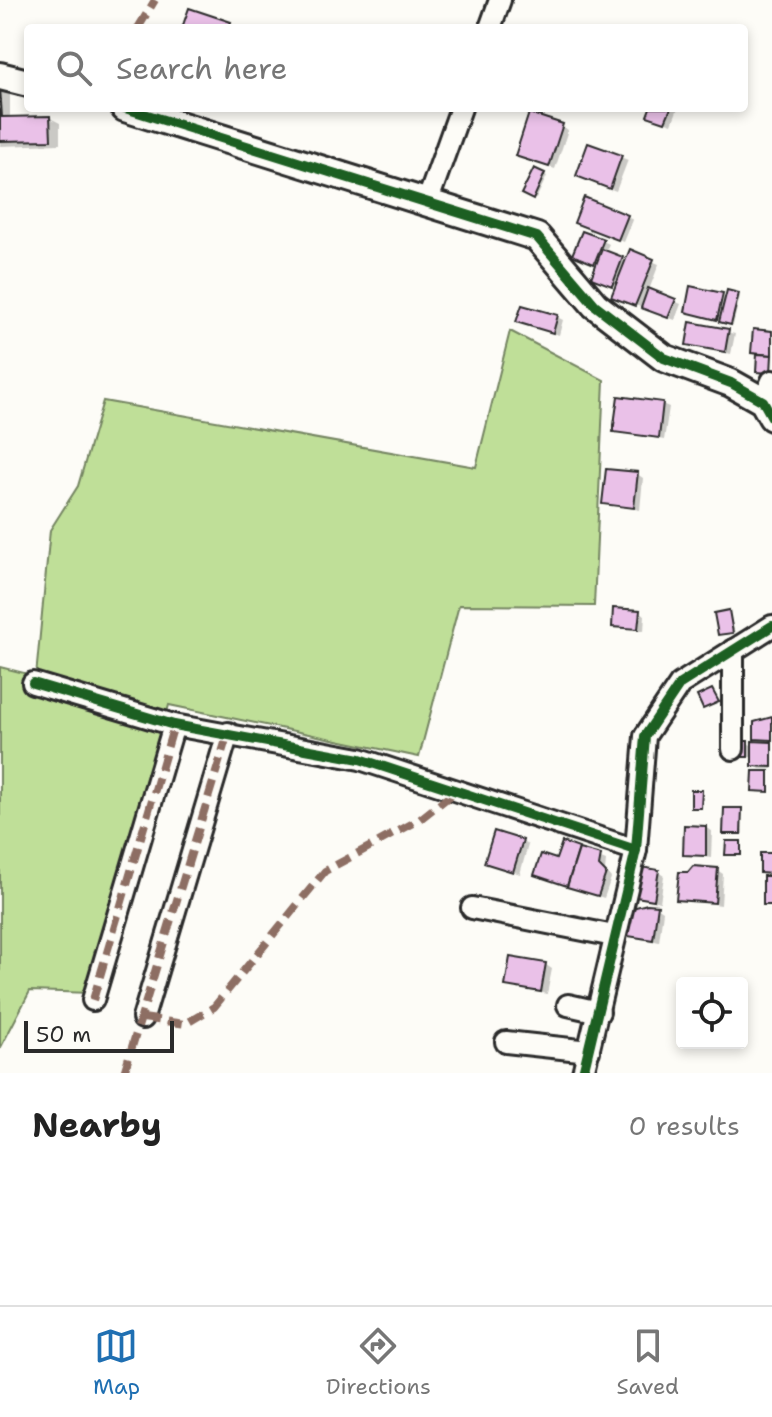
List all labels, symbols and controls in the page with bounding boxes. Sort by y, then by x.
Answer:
search box [24,24,748,112]
icon: search [52,46,96,90]
text: Search here [116,48,287,89]
map controls [676,977,748,1049]
button: locate [676,977,748,1049]
scale bar [24,1017,174,1053]
text: 50 m [36,1020,91,1049]
text: Nearby [32,1102,162,1148]
text: 0 results [628,1108,740,1143]
tab: Map [93,1324,140,1401]
tab: Directions [326,1324,431,1401]
tab: Saved [617,1324,679,1401]

